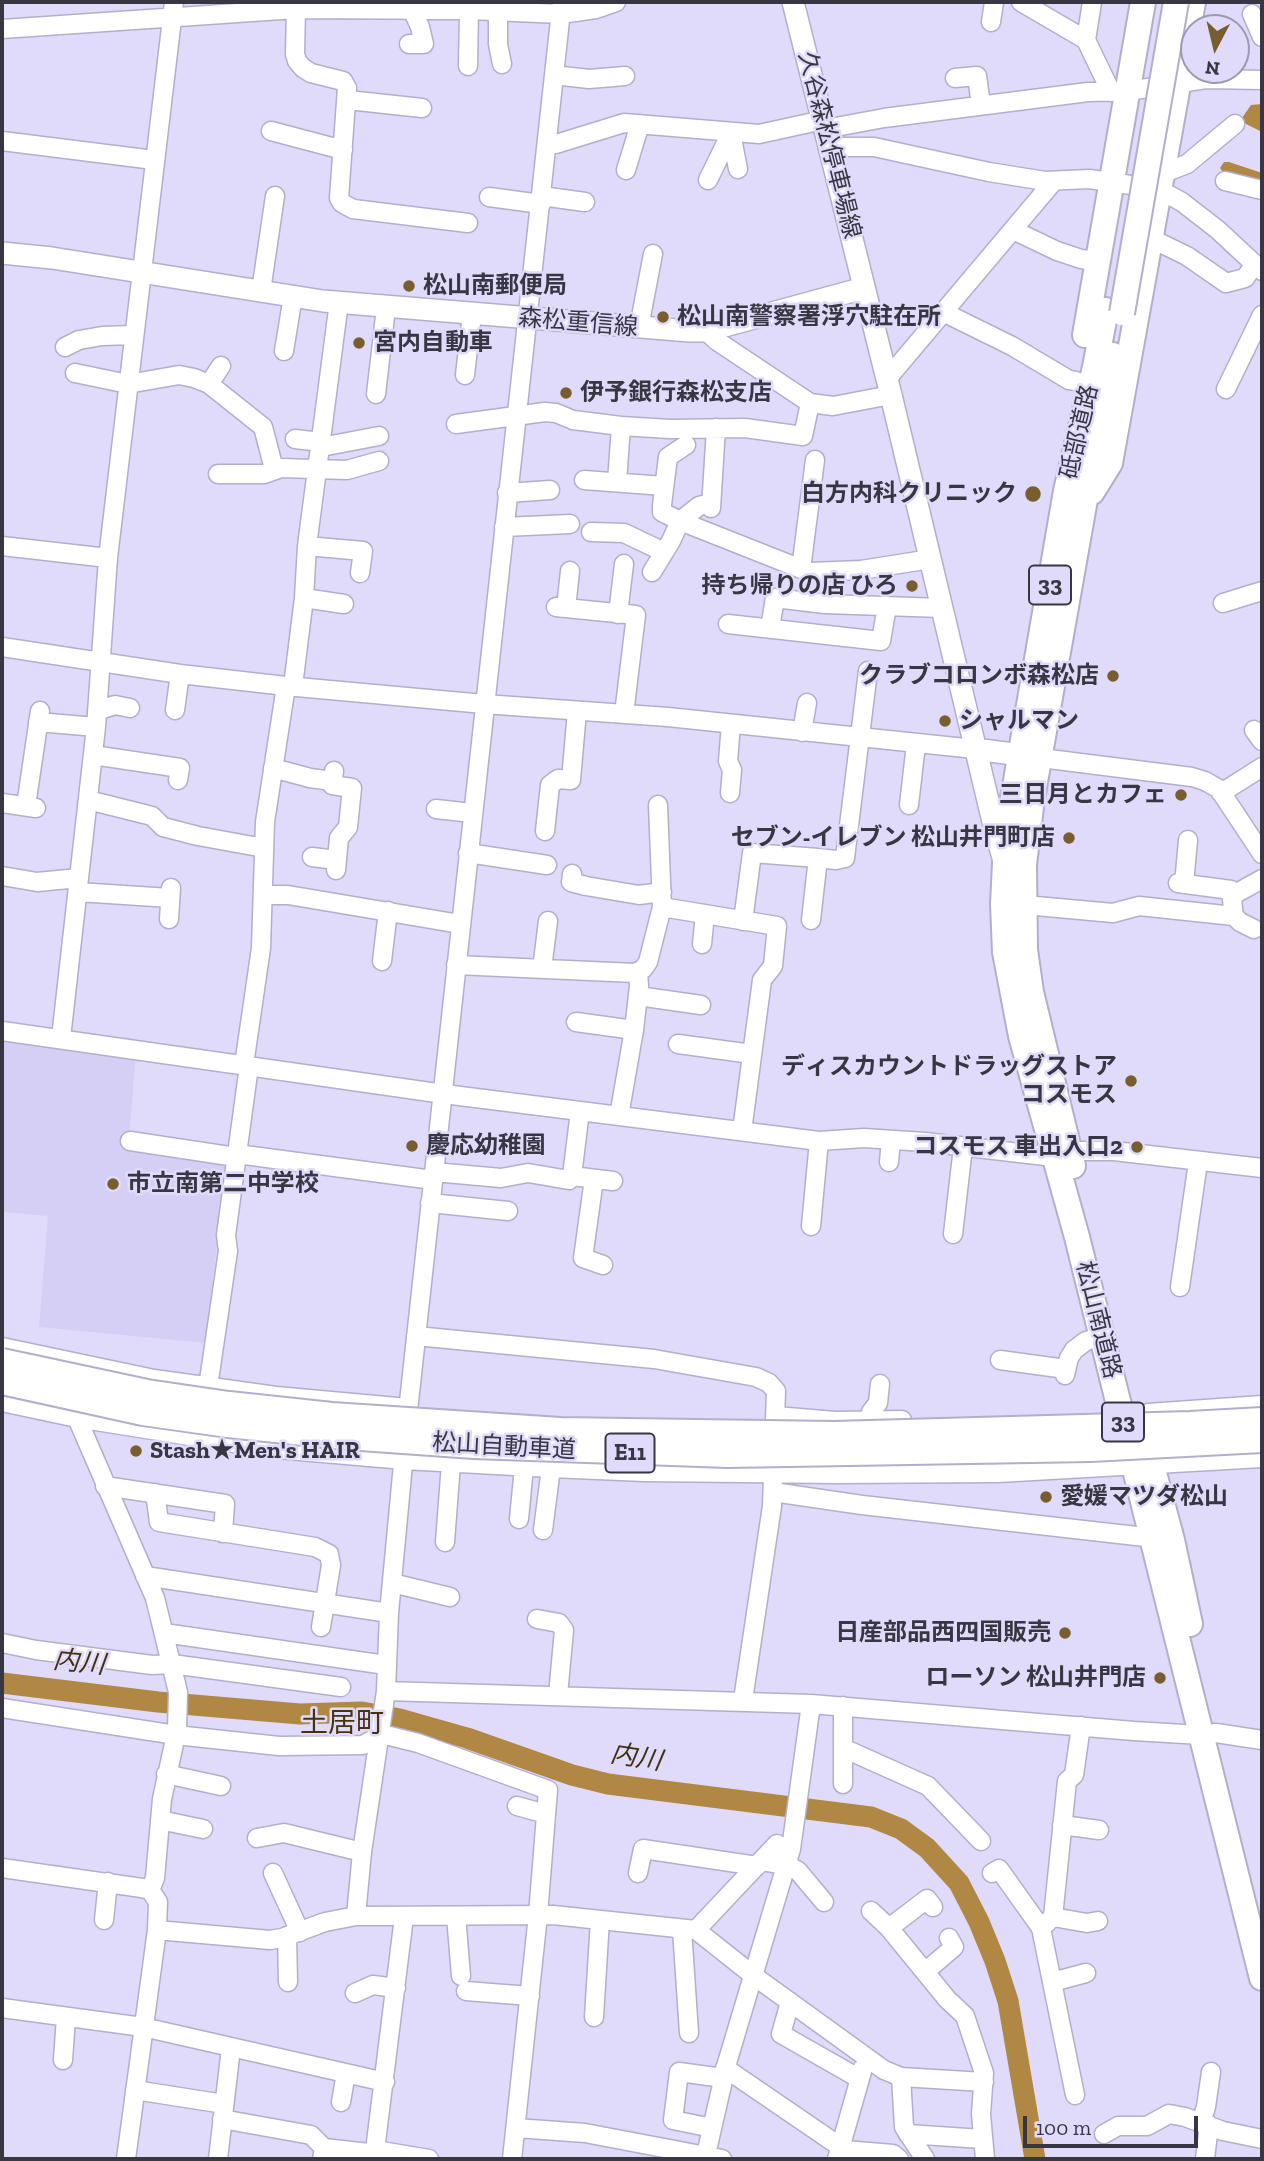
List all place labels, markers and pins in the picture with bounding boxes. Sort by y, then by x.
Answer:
place label: 松山南郵便局 [423,272,567,300]
marker: 松山南郵便局 [401,278,417,294]
place label: 松山南警察署浮穴駐在所 [677,303,941,331]
marker: 松山南警察署浮穴駐在所 [655,309,671,325]
place label: 宮内自動車 [373,329,493,357]
marker: 宮内自動車 [351,335,367,351]
place label: 伊予銀行森松支店 [580,379,772,407]
marker: 伊予銀行森松支店 [558,385,574,401]
place label: 白方内科クリニック [801,480,1017,508]
marker: 白方内科クリニック [1023,484,1043,504]
place label: 持ち帰りの店 ひろ [702,572,898,600]
marker: 持ち帰りの店 ひろ [904,578,920,594]
place label: クラブコロンボ森松店 [859,662,1099,690]
marker: クラブコロンボ森松店 [1105,668,1121,684]
place label: シャルマン [959,707,1079,735]
marker: シャルマン [937,713,953,729]
place label: 三日月とカフェ [999,781,1167,809]
marker: 三日月とカフェ [1173,787,1189,803]
place label: セブン-イレブン 松山井門町店 [731,824,1055,852]
marker: セブン-イレブン 松山井門町店 [1061,830,1077,846]
place label: ディスカウントドラッグストア コスモス [781,1053,1117,1109]
marker: ディスカウントドラッグストア コスモス [1123,1073,1139,1089]
place label: 慶応幼稚園 [426,1132,546,1160]
place label: コスモス 車出入口2 [914,1133,1123,1161]
marker: 慶応幼稚園 [404,1138,420,1154]
marker: コスモス 車出入口2 [1129,1139,1145,1155]
place label: 市立南第二中学校 [127,1170,319,1198]
marker: 市立南第二中学校 [105,1176,121,1192]
place label: Stash★Men's HAIR [150,1437,360,1465]
marker: Stash★Men's HAIR [128,1443,144,1459]
place label: 愛媛マツダ松山 [1060,1483,1228,1511]
marker: 愛媛マツダ松山 [1038,1489,1054,1505]
place label: 日産部品西四国販売 [835,1619,1051,1647]
marker: 日産部品西四国販売 [1057,1625,1073,1641]
place label: ローソン 松山井門店 [926,1664,1146,1692]
marker: ローソン 松山井門店 [1152,1670,1168,1686]

